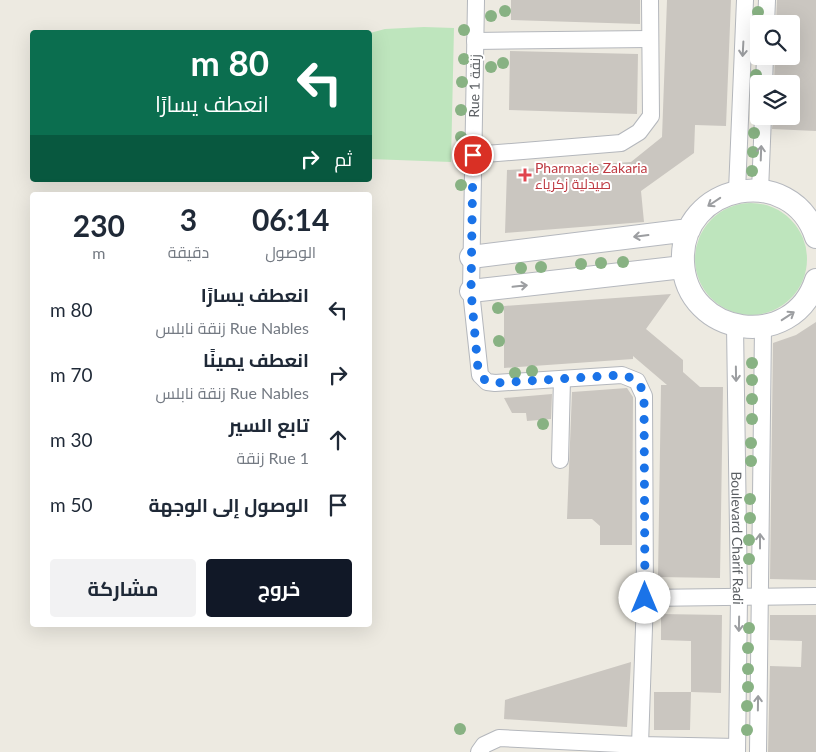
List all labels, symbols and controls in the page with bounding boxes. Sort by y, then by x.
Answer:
map controls [750,15,800,125]
button: search [750,15,800,65]
one-way arrow [738,40,748,56]
text: 80 m [191,41,269,83]
icon: left [287,50,352,115]
street label: Rue 1 زنقة [465,54,483,118]
button: layers [750,75,800,125]
text: انعطف يسارًا [155,90,269,117]
pin [452,134,494,176]
icon: arrive [459,141,487,169]
icon: right [296,145,324,173]
one-way arrow [757,146,766,162]
text: ثم [334,147,352,170]
place label: Pharmacie Zakaria صيدلية زكرياء [535,159,648,192]
marker: Pharmacie Zakaria صيدلية زكرياء [519,169,531,181]
one-way arrow [707,196,721,207]
text: 3 [180,201,197,237]
text: 06:14 [252,201,329,237]
text: 230 [73,207,125,243]
one-way arrow [633,231,649,241]
text: دقيقة [168,242,209,261]
text: الوصول [265,242,316,261]
text: m [92,243,105,262]
one-way arrow [512,281,528,291]
text: انعطف يسارًا [201,283,309,306]
icon: left [324,296,352,324]
text: 80 m [50,298,93,321]
one-way arrow [781,311,795,321]
text: Rue Nables زنقة نابلس [156,318,309,337]
text: انعطف يمينًا [203,348,309,371]
icon: right [324,361,352,389]
text: 70 m [50,363,93,386]
one-way arrow [731,366,741,382]
text: Rue Nables زنقة نابلس [156,383,309,402]
text: تابع السير [229,413,309,436]
icon: ahead [324,426,352,454]
text: 30 m [50,428,93,451]
text: Rue 1 زنقة [236,448,309,467]
street label: Boulevard Charif Radi [729,471,748,605]
icon: arrive [324,491,352,519]
text: 50 m [50,493,93,516]
text: الوصول إلى الوجهة [148,493,309,516]
one-way arrow [755,533,765,550]
button: مشاركة [50,559,196,617]
button: خروج [206,559,352,617]
position arrow [618,571,670,623]
one-way arrow [734,616,744,632]
one-way arrow [753,696,763,712]

